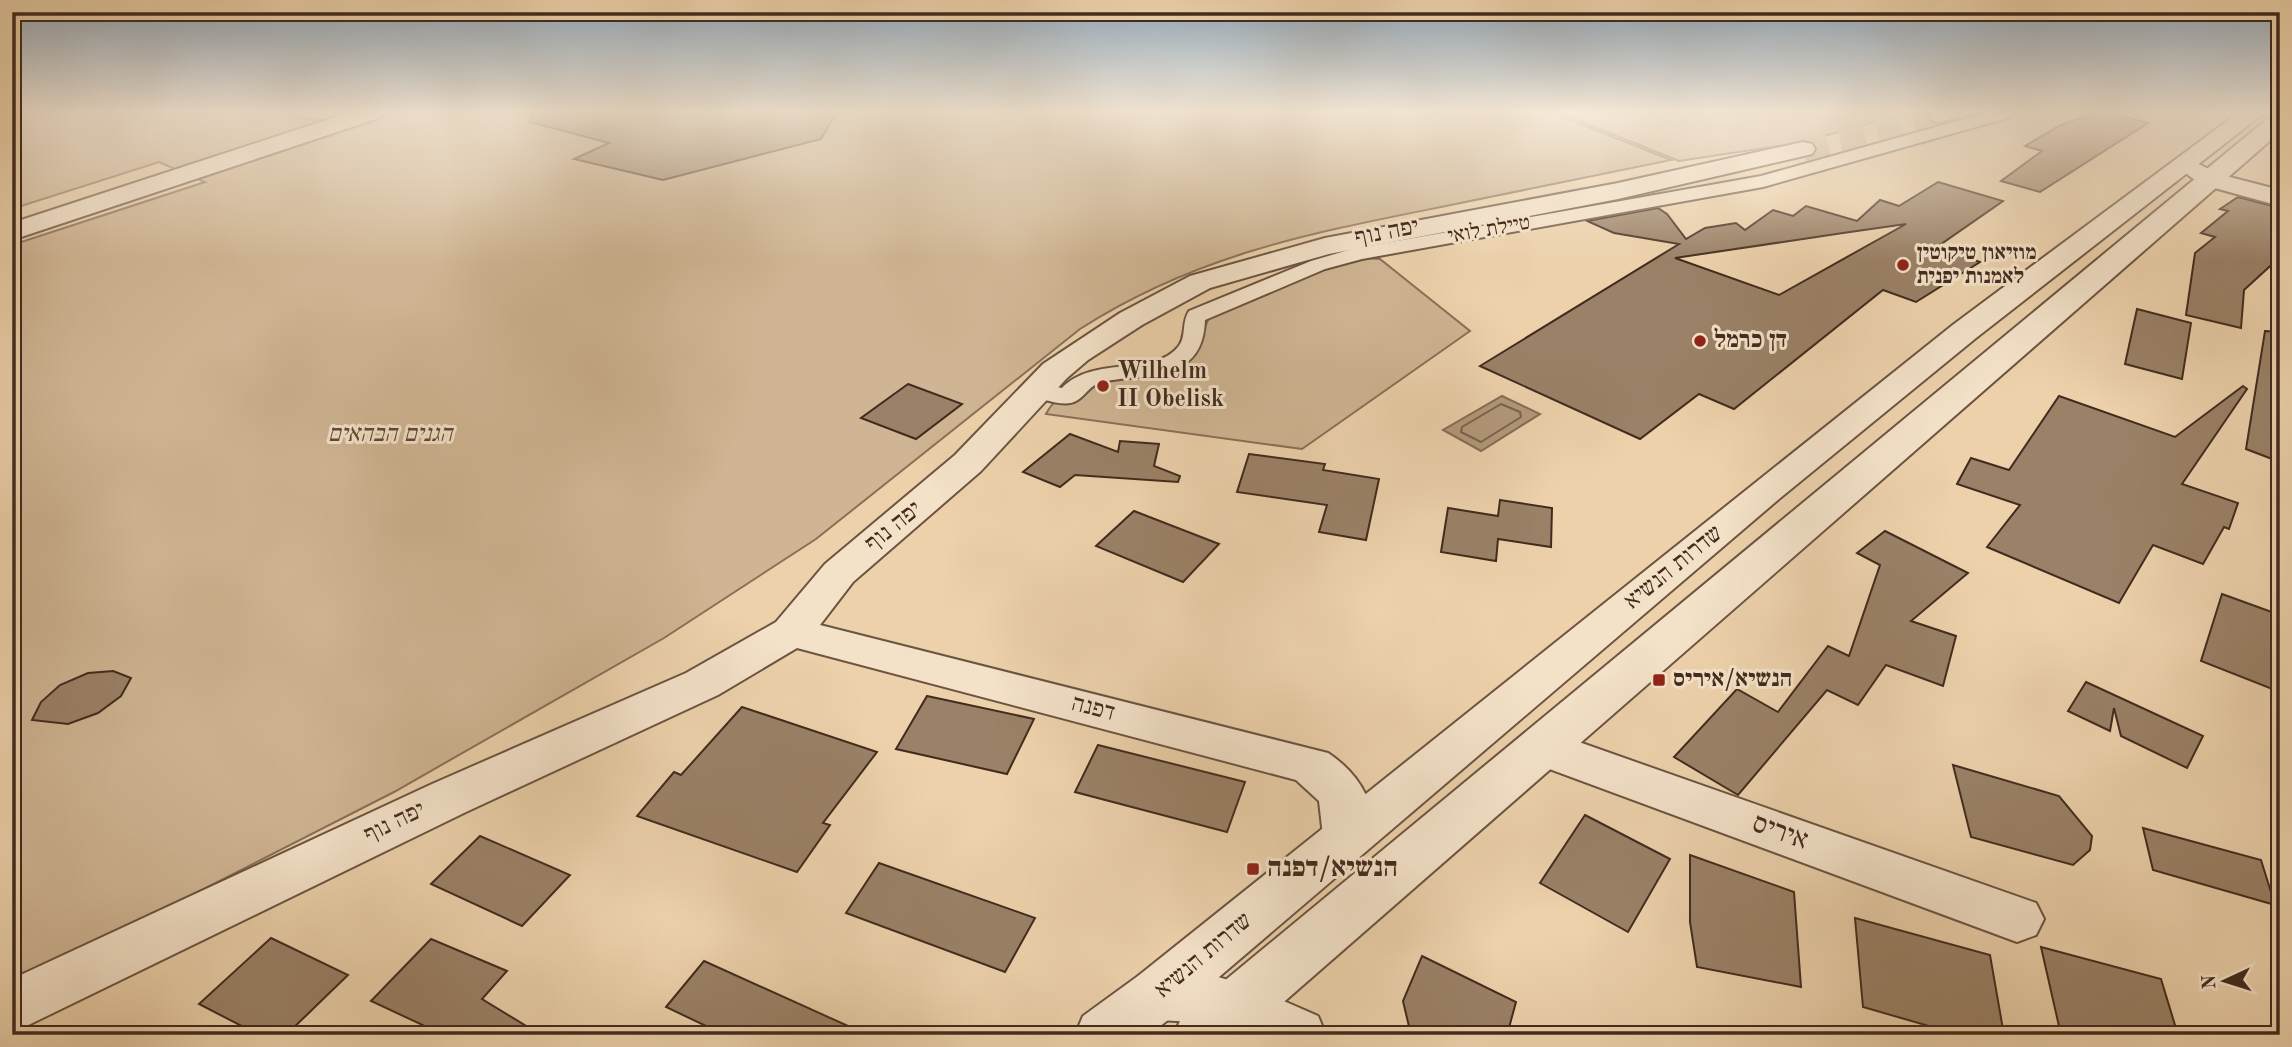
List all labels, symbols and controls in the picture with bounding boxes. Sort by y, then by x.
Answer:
street label: טיילת לואי [1446,211,1532,248]
street label: יפה נוף [1353,215,1421,251]
place label: מוזיאון טיקוטין לאמנות יפנית [1917,243,2037,288]
marker: מוזיאון טיקוטין לאמנות יפנית [1895,257,1911,273]
place label: דן כרמל [1714,327,1787,353]
marker: דן כרמל [1692,333,1708,349]
place label: Wilhelm II Obelisk [1117,360,1224,412]
marker: Wilhelm II Obelisk [1095,378,1111,394]
park label: הגנים הבהאים [328,423,454,447]
street label: יפה נוף [861,497,927,557]
street label: שדרות הנשיא [1621,521,1727,615]
place label: הנשיא/איריס [1673,668,1792,692]
marker: הנשיא/איריס [1651,672,1667,688]
street label: דפנה [1069,692,1117,726]
street label: יפה נוף [361,798,429,848]
street label: איריס [1748,810,1812,856]
place label: הנשיא/דפנה [1267,855,1398,883]
marker: הנשיא/דפנה [1245,861,1261,877]
street label: שדרות הנשיא [1151,909,1257,1003]
north arrow [2190,946,2260,1016]
text: N [2201,974,2221,990]

